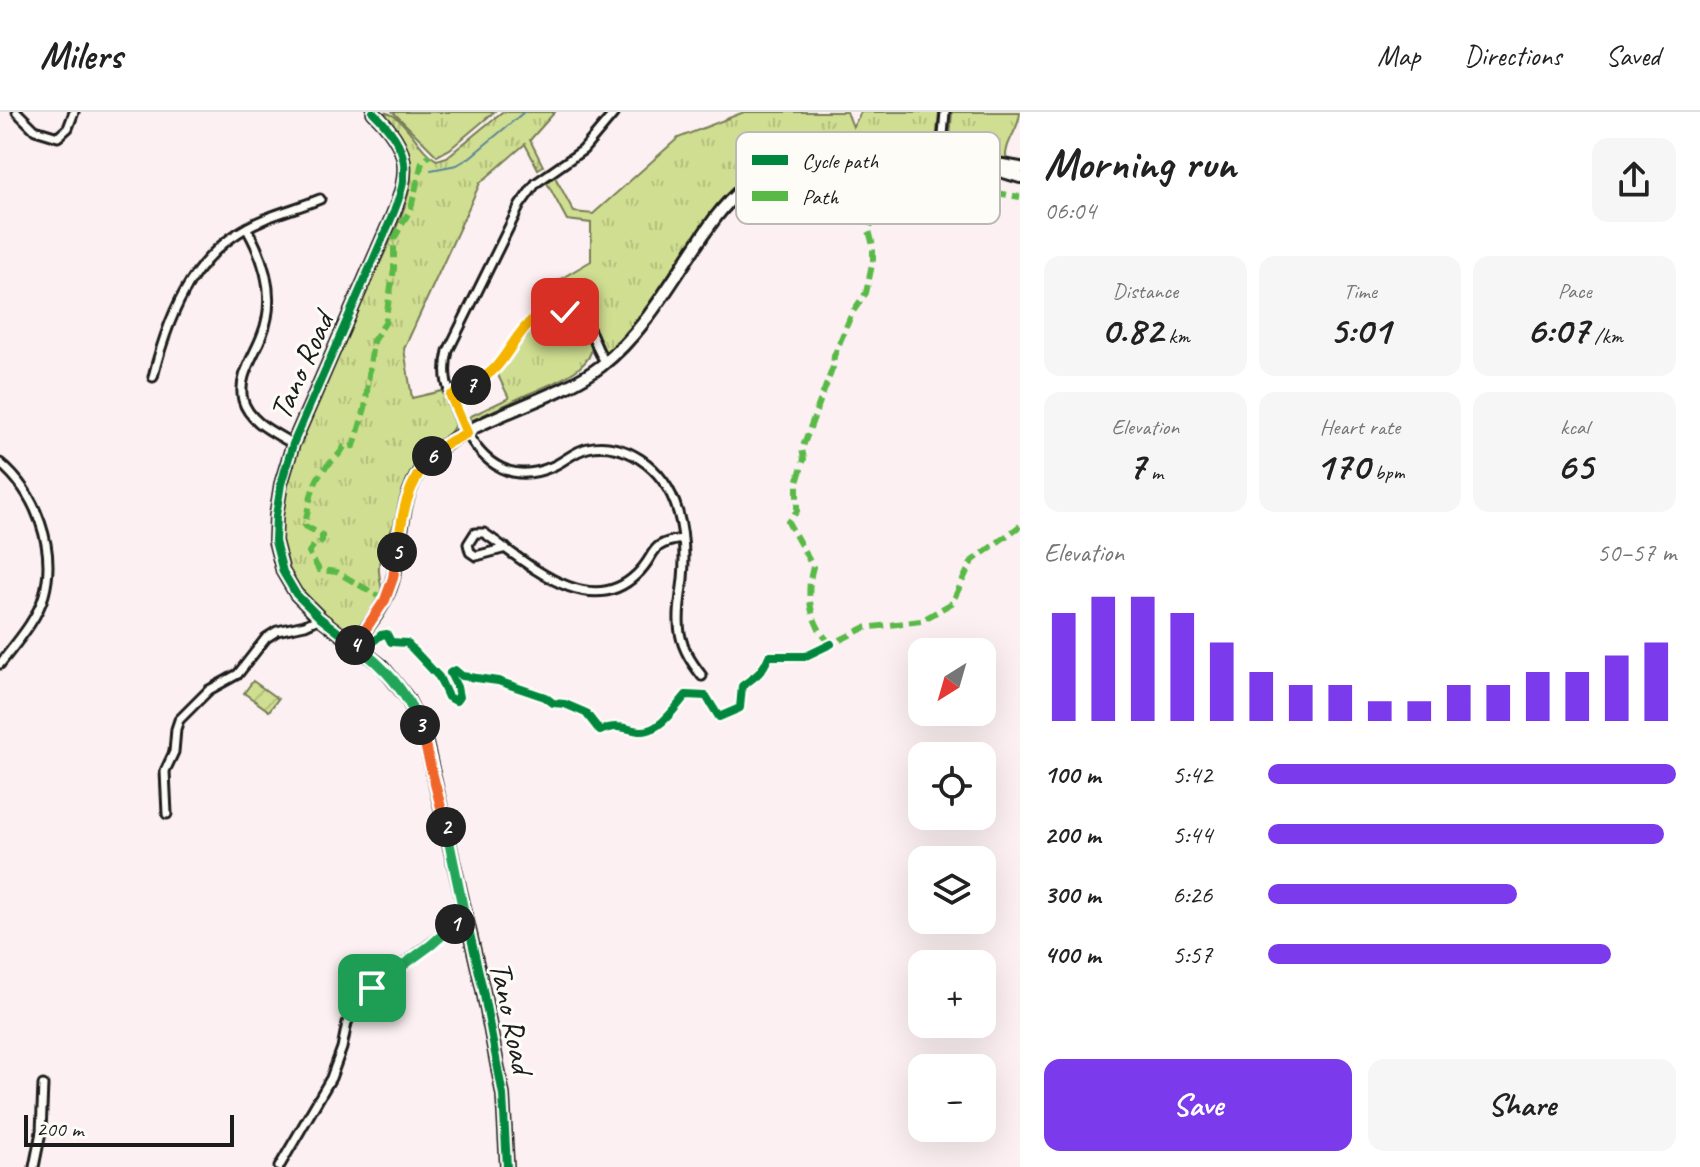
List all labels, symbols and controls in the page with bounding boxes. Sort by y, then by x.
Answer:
text: Milers [40,32,122,79]
text: Map [1377,38,1420,73]
text: Directions [1464,38,1562,73]
text: Saved [1606,38,1660,73]
legend [736,132,1000,224]
text: Morning run [1044,136,1236,191]
button: share [1592,138,1676,222]
text: Cycle path [802,147,879,175]
text: Path [802,183,839,211]
text: 06:04 [1044,194,1096,227]
text: Distance [1113,277,1178,305]
text: Time [1343,277,1377,305]
text: Pace [1558,277,1592,305]
pin [531,278,599,346]
icon: check [543,290,587,334]
street label: Tano Road [260,301,345,426]
text: 0.82 [1101,305,1163,355]
text: 5:01 [1329,305,1391,355]
text: 6:07 [1526,305,1589,355]
text: km [1163,322,1190,350]
text: /km [1589,322,1623,350]
pin: 7 [451,365,491,405]
text: 7 [466,371,476,399]
text: Elevation [1111,413,1179,441]
text: Heart rate [1320,413,1400,441]
text: kcal [1560,413,1589,441]
pin: 6 [412,436,452,476]
text: 7 [1128,441,1145,491]
text: 170 [1315,441,1369,491]
text: 65 [1557,441,1593,491]
text: 6 [427,442,437,470]
text: m [1145,458,1163,486]
text: bpm [1369,458,1405,486]
pin: 5 [377,532,417,572]
text: Elevation [1044,536,1124,569]
text: 50–57 m [1597,536,1676,569]
text: 5 [392,538,402,566]
pin: 4 [335,625,375,665]
text: 4 [350,631,360,659]
north arrow [908,638,996,726]
map controls [908,638,996,1142]
pin: 3 [400,705,440,745]
text: 3 [415,711,425,739]
button: locate [908,742,996,830]
text: 100 m [1044,758,1100,791]
text: 5:42 [1172,758,1212,791]
pin: 2 [426,807,466,847]
text: 2 [441,813,451,841]
text: 200 m [1044,818,1100,851]
text: 5:44 [1172,818,1212,851]
button: layers [908,846,996,934]
text: 300 m [1044,878,1100,911]
text: 6:26 [1172,878,1212,911]
pin: 1 [435,904,475,944]
text: 1 [450,910,460,938]
text: 400 m [1044,938,1100,971]
text: 5:57 [1172,938,1212,971]
button: + [908,950,996,1038]
pin [338,954,406,1022]
street label: Tano Road [480,958,544,1082]
icon: arrive [350,966,394,1010]
button: − [908,1054,996,1142]
button: Save [1044,1059,1352,1151]
button: Share [1368,1059,1676,1151]
scale bar [24,1111,234,1147]
text: 200 m [36,1115,83,1143]

